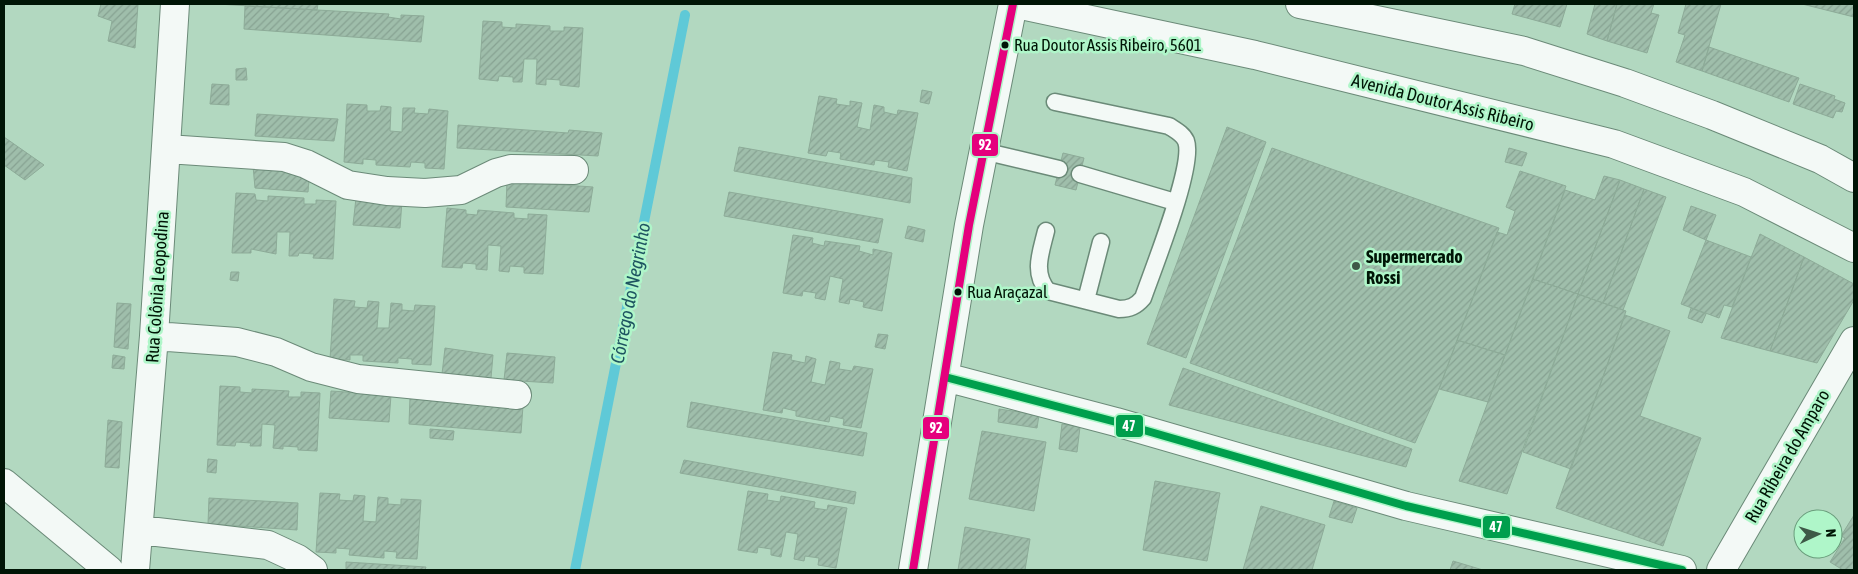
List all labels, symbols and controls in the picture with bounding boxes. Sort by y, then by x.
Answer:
place label: Rua Doutor Assis Ribeiro, 5601 [1014,35,1202,55]
marker: Rua Doutor Assis Ribeiro, 5601 [1000,40,1010,50]
street label: Avenida Doutor Assis Ribeiro [1350,69,1536,135]
line badge: 92 [971,133,999,157]
text: 92 [978,137,992,153]
street label: Rua Colônia Leopodina [141,210,173,364]
water label: Córrego do Negrinho [606,221,654,365]
place label: Supermercado Rossi [1366,246,1463,288]
marker: Supermercado Rossi [1350,260,1362,272]
place label: Rua Araçazal [967,282,1048,302]
marker: Rua Araçazal [953,287,963,297]
street label: Rua Ríbeira do Amparo [1740,386,1834,526]
line badge: 47 [1115,414,1144,438]
line badge: 92 [922,416,950,440]
text: 47 [1121,418,1136,434]
text: 92 [929,420,943,436]
north arrow [1793,509,1843,559]
line badge: 47 [1482,515,1511,539]
text: 47 [1488,519,1503,535]
text: N [1823,528,1839,538]

